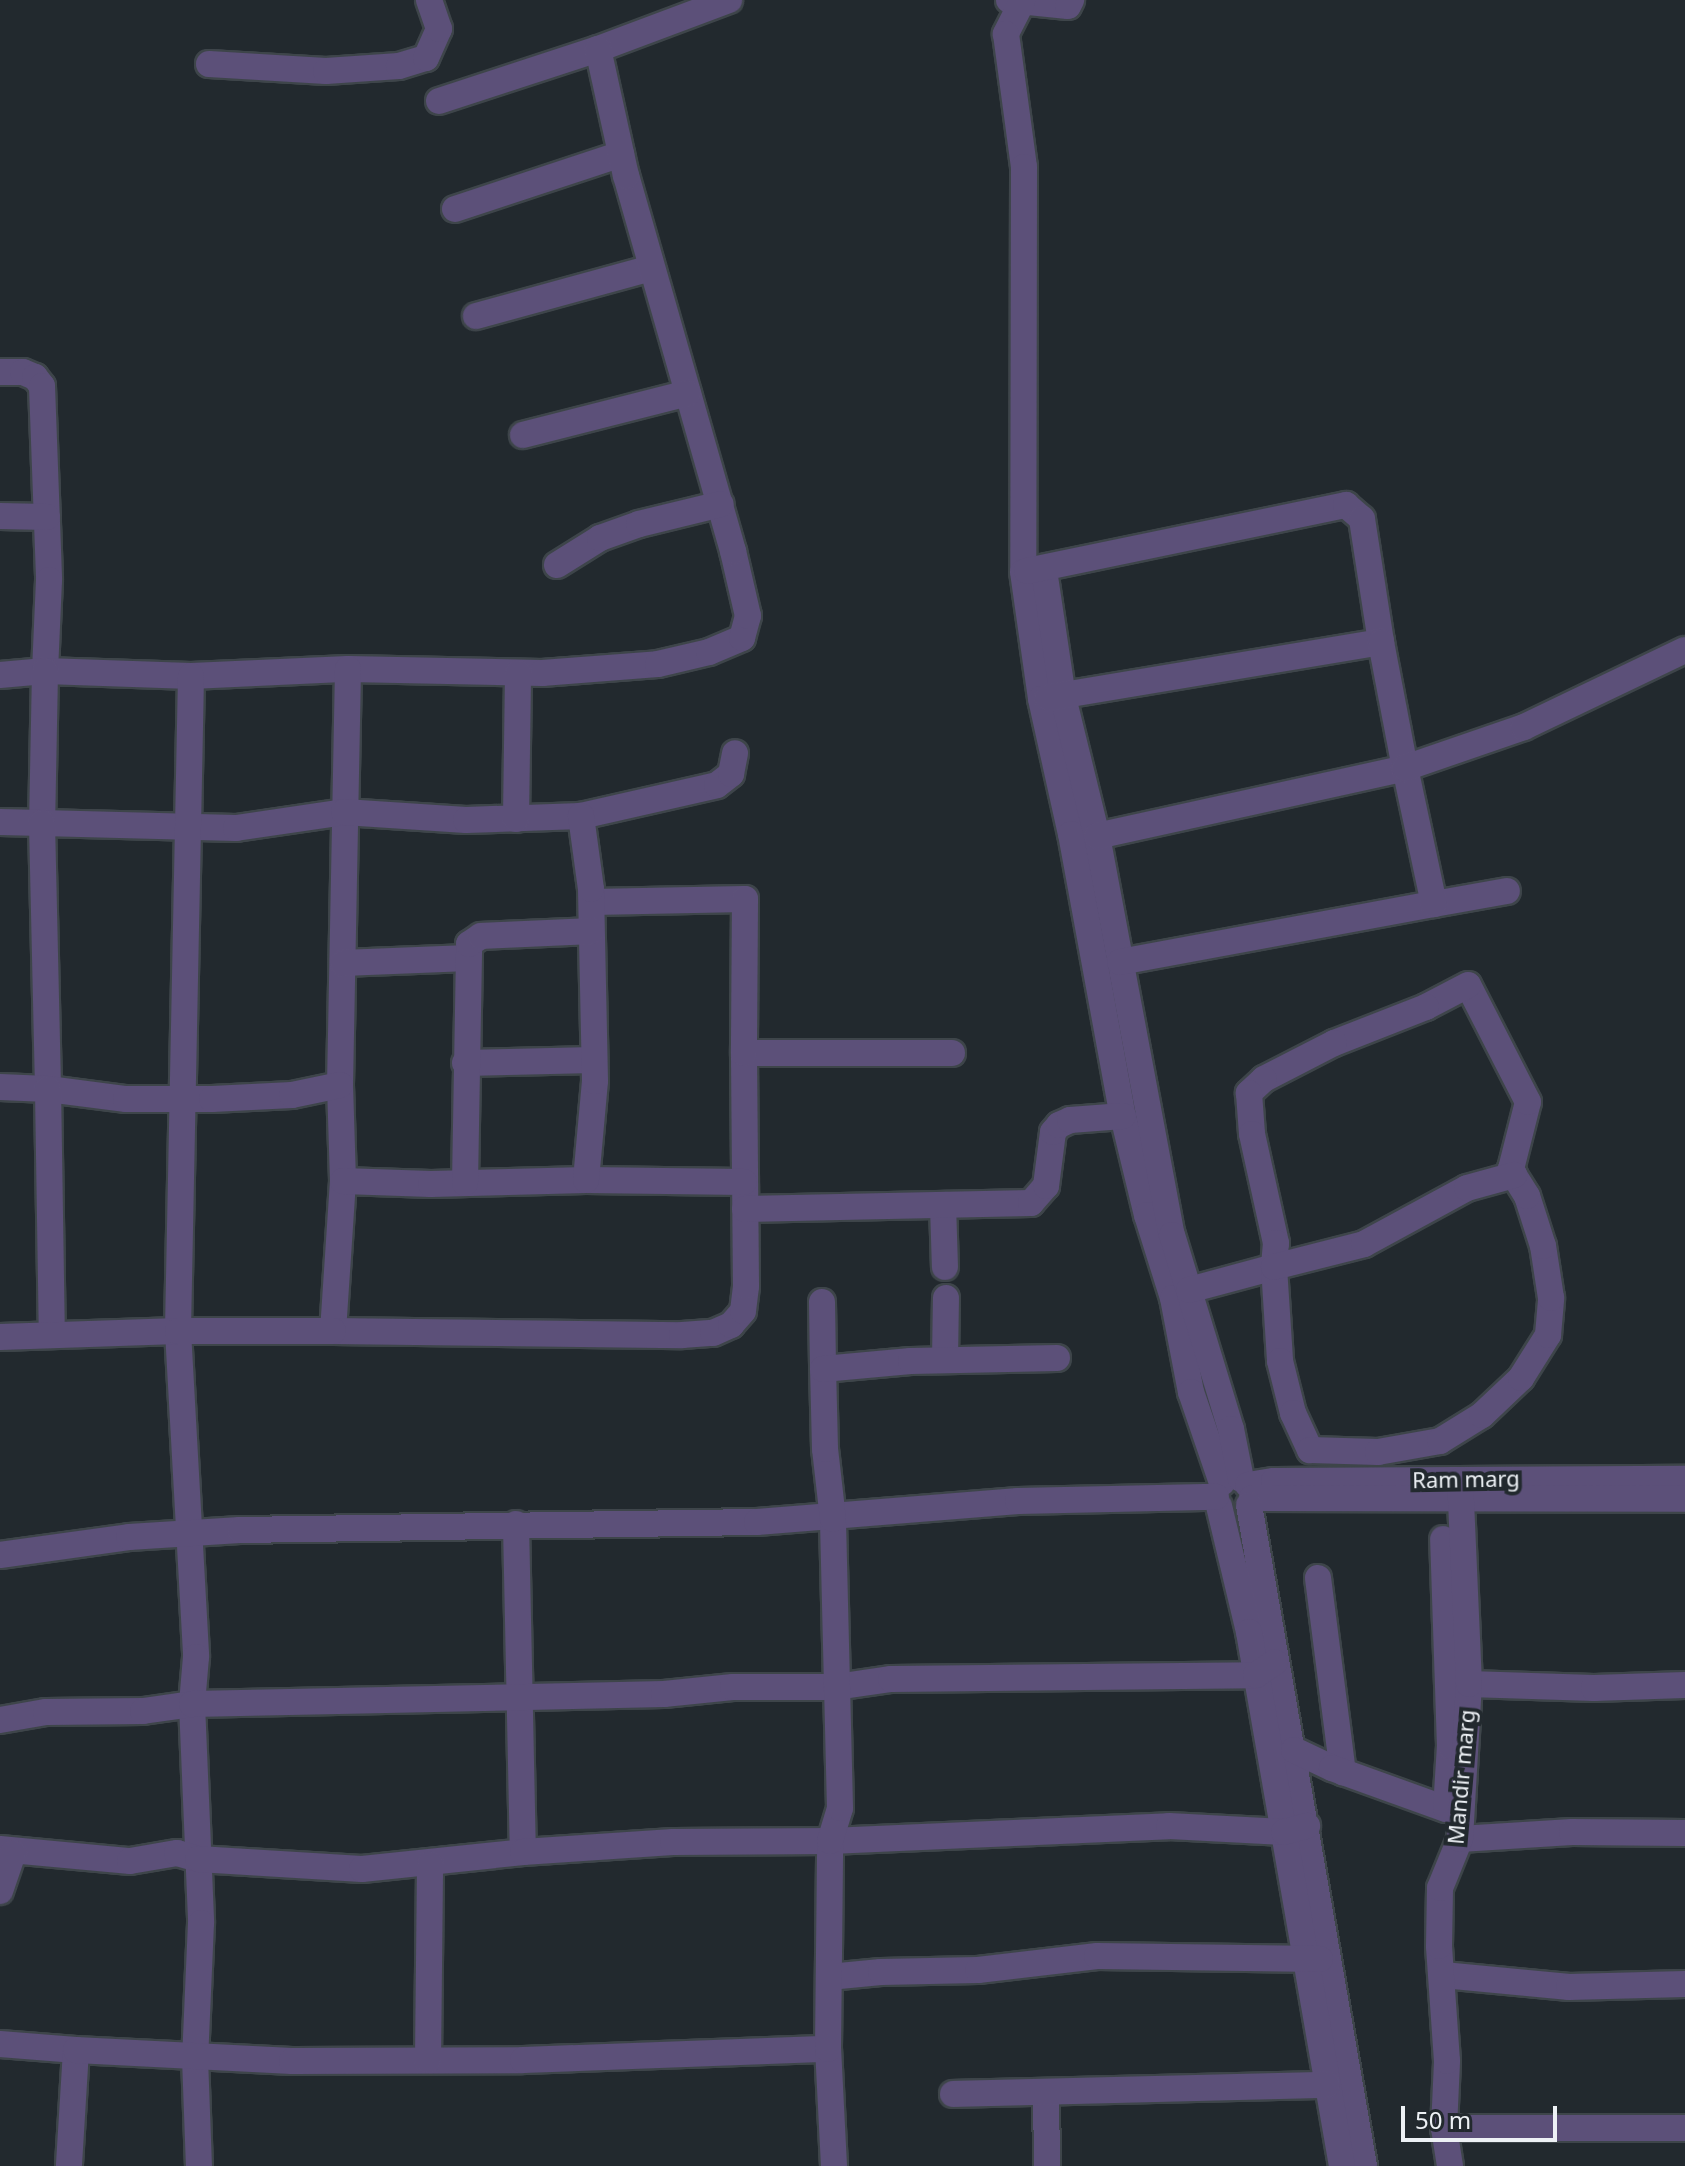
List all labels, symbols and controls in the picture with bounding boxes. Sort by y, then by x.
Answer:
street label: Ram marg [1412,1465,1520,1493]
street label: Mandir marg [1442,1709,1480,1845]
scale bar [1405,2090,1561,2140]
text: 50 m [1415,2103,1471,2136]

